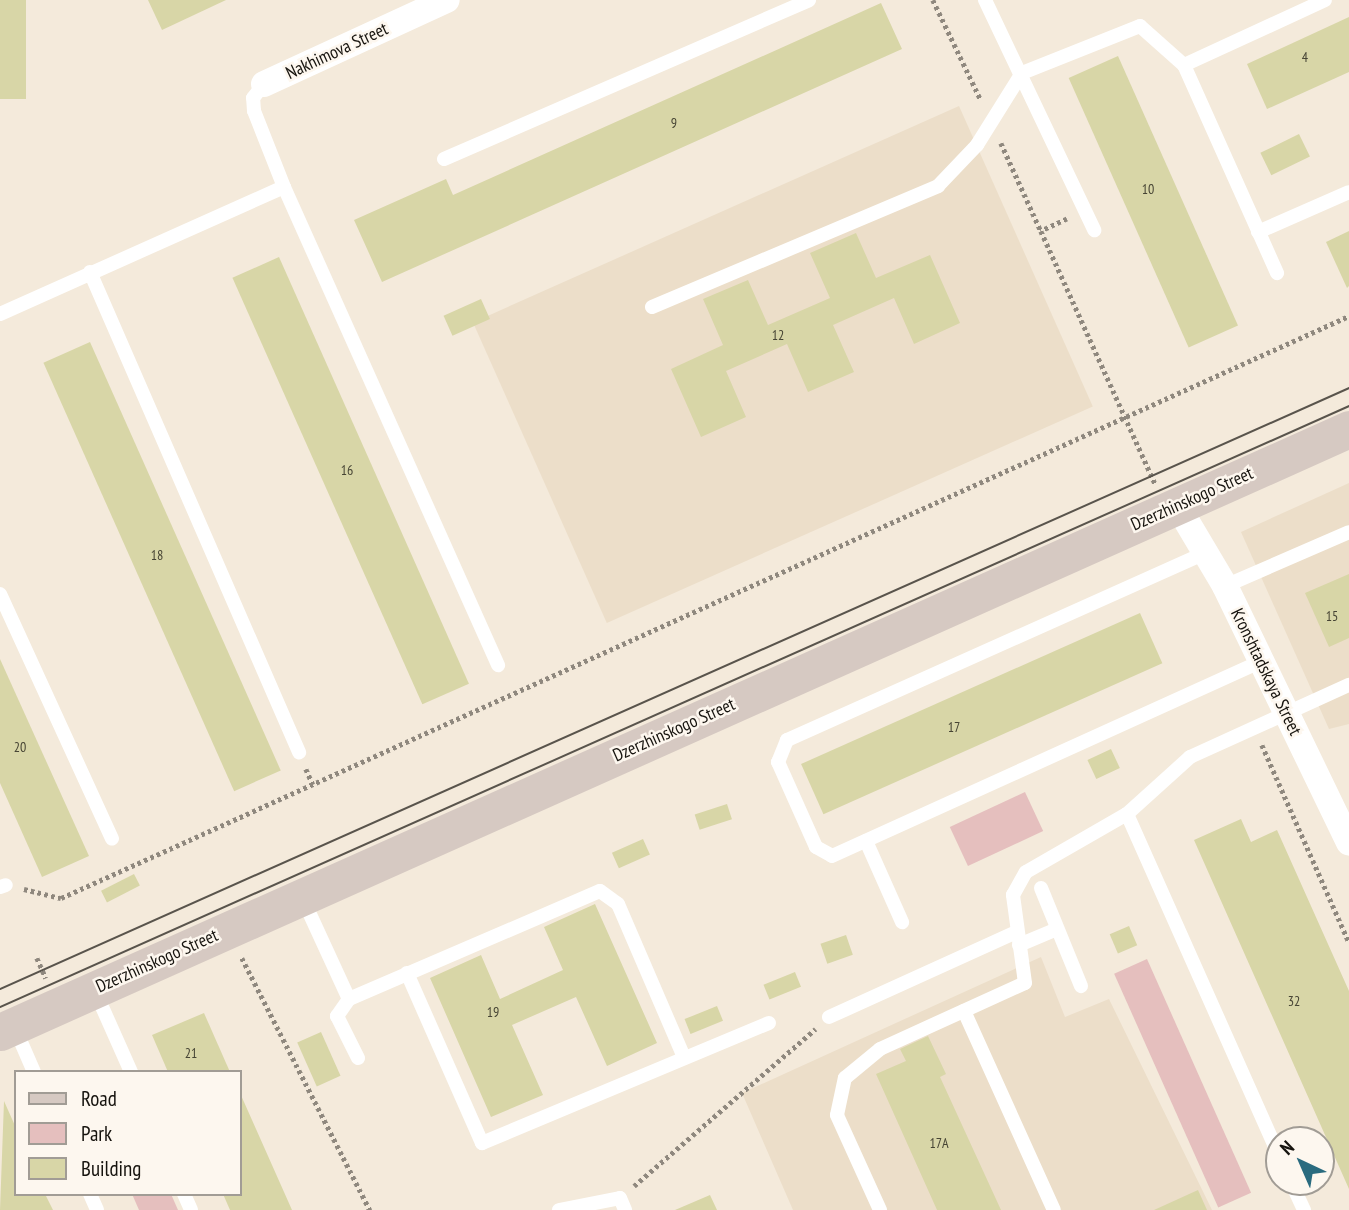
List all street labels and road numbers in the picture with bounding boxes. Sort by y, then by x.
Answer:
street label: Nakhimova Street [282,18,392,84]
street label: Dzerzhinskogo Street [1128,462,1256,536]
street label: Kronshtadskaya Street [1226,605,1306,739]
street label: Dzerzhinskogo Street [610,693,738,767]
street label: Dzerzhinskogo Street [93,924,221,998]

